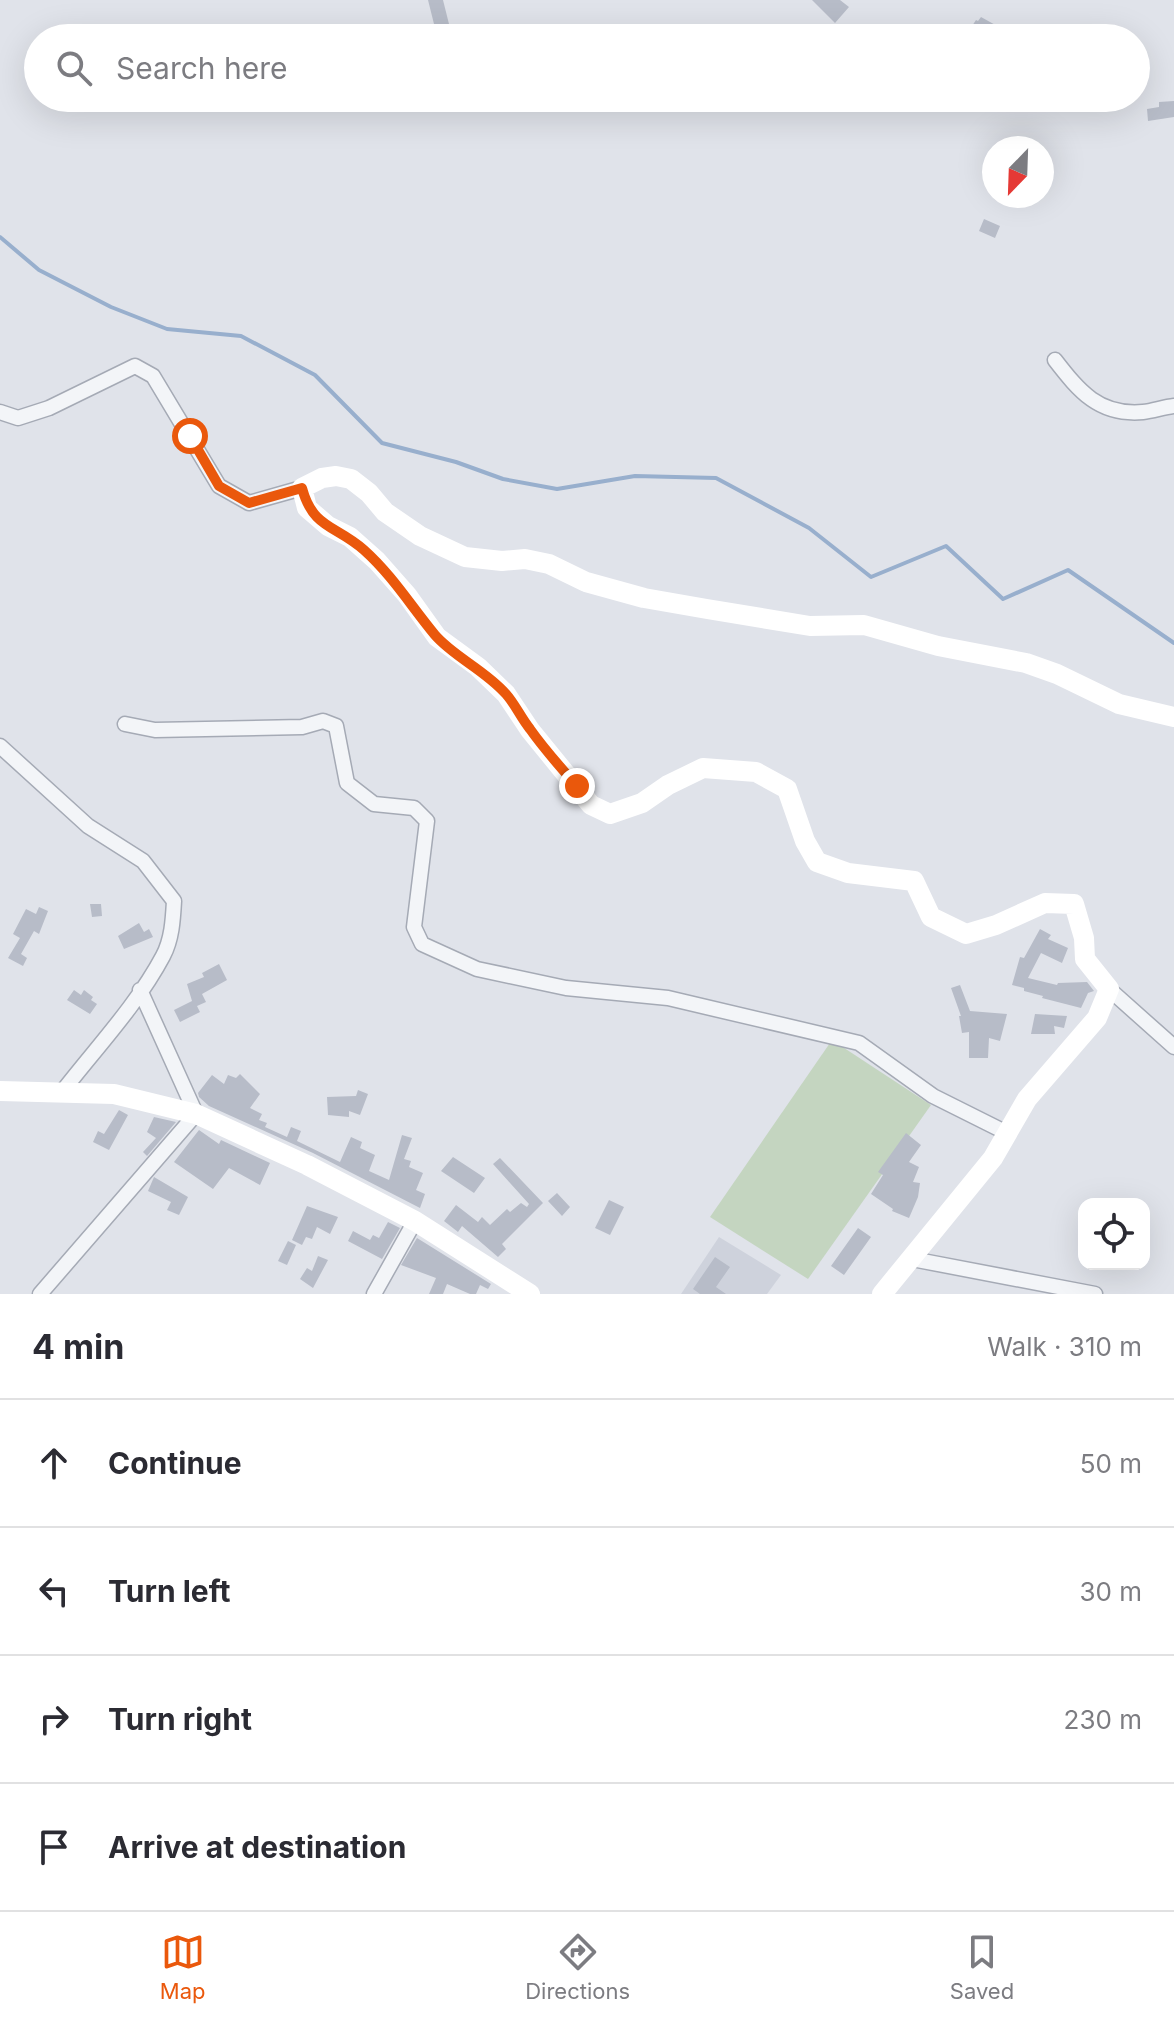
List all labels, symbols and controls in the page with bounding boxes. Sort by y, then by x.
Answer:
search box [24,24,1150,112]
icon: search [52,46,96,90]
text: Search here [116,50,288,86]
north arrow [982,136,1054,208]
route start [172,418,208,454]
route end [559,768,595,804]
map controls [1078,1198,1150,1270]
button: locate [1078,1198,1150,1270]
text: 4 min [32,1326,124,1367]
text: Walk · 310 m [987,1331,1142,1362]
icon: ahead [32,1441,76,1485]
text: Continue [108,1445,242,1481]
text: 50 m [1080,1448,1142,1479]
icon: left [32,1569,76,1613]
text: Turn left [108,1573,230,1609]
text: 30 m [1079,1576,1142,1607]
icon: right [32,1697,76,1741]
text: Turn right [108,1701,252,1737]
text: 230 m [1064,1704,1142,1735]
icon: arrive [32,1825,76,1869]
text: Arrive at destination [108,1829,406,1865]
tab: Map [160,1930,206,2004]
tab: Directions [525,1930,630,2004]
tab: Saved [950,1930,1014,2004]

